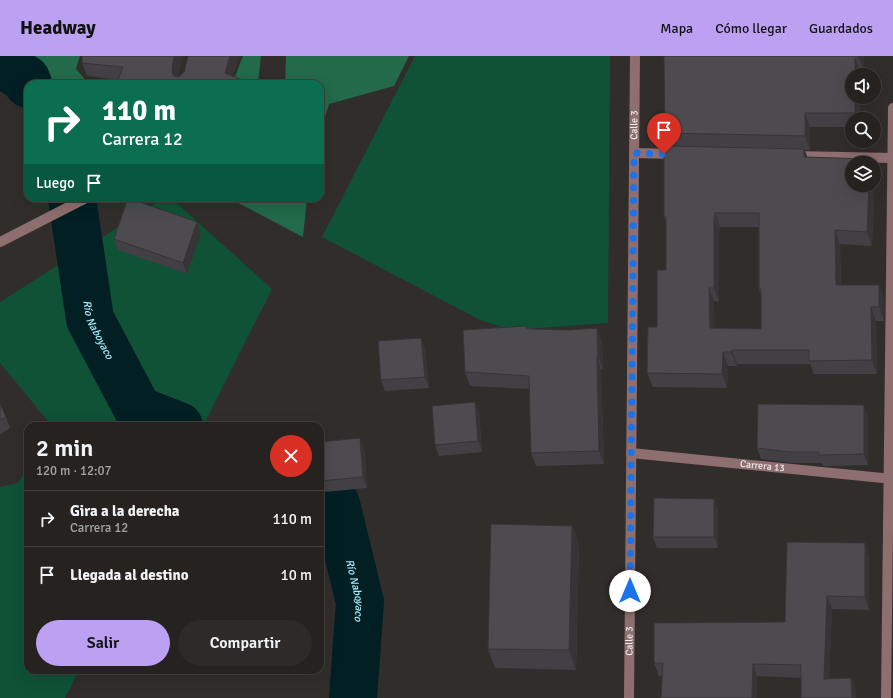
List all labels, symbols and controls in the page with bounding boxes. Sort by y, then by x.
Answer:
text: Headway [20,16,96,40]
text: Mapa [660,20,693,37]
text: Cómo llegar [715,20,787,37]
text: Guardados [809,20,873,37]
map controls [845,68,881,192]
button: sound [845,68,881,104]
text: 110 m [102,94,176,128]
icon: right [36,96,88,148]
street label: Calle 3 [628,110,640,140]
button: search [845,112,881,148]
pin [647,113,681,154]
icon: arrive [653,119,675,141]
text: Carrera 12 [102,128,183,150]
button: layers [845,156,881,192]
icon: arrive [83,172,105,194]
text: Luego [36,174,75,192]
water label: Río Naboyaco [81,299,117,362]
text: 2 min [36,433,93,463]
button: close [270,435,312,477]
street label: Carrera 13 [739,458,785,474]
text: 120 m · 12:07 [36,463,112,479]
text: Gira a la derecha [70,502,180,520]
icon: right [36,508,58,530]
text: 110 m [272,510,312,528]
text: Carrera 12 [70,520,128,536]
water label: Río Naboyaco [343,558,367,623]
icon: arrive [36,564,58,586]
text: Llegada al destino [70,566,189,584]
text: 10 m [281,566,312,584]
position arrow [609,570,651,612]
button: Salir [36,620,170,666]
button: Compartir [178,620,312,666]
street label: Calle 3 [623,626,636,656]

